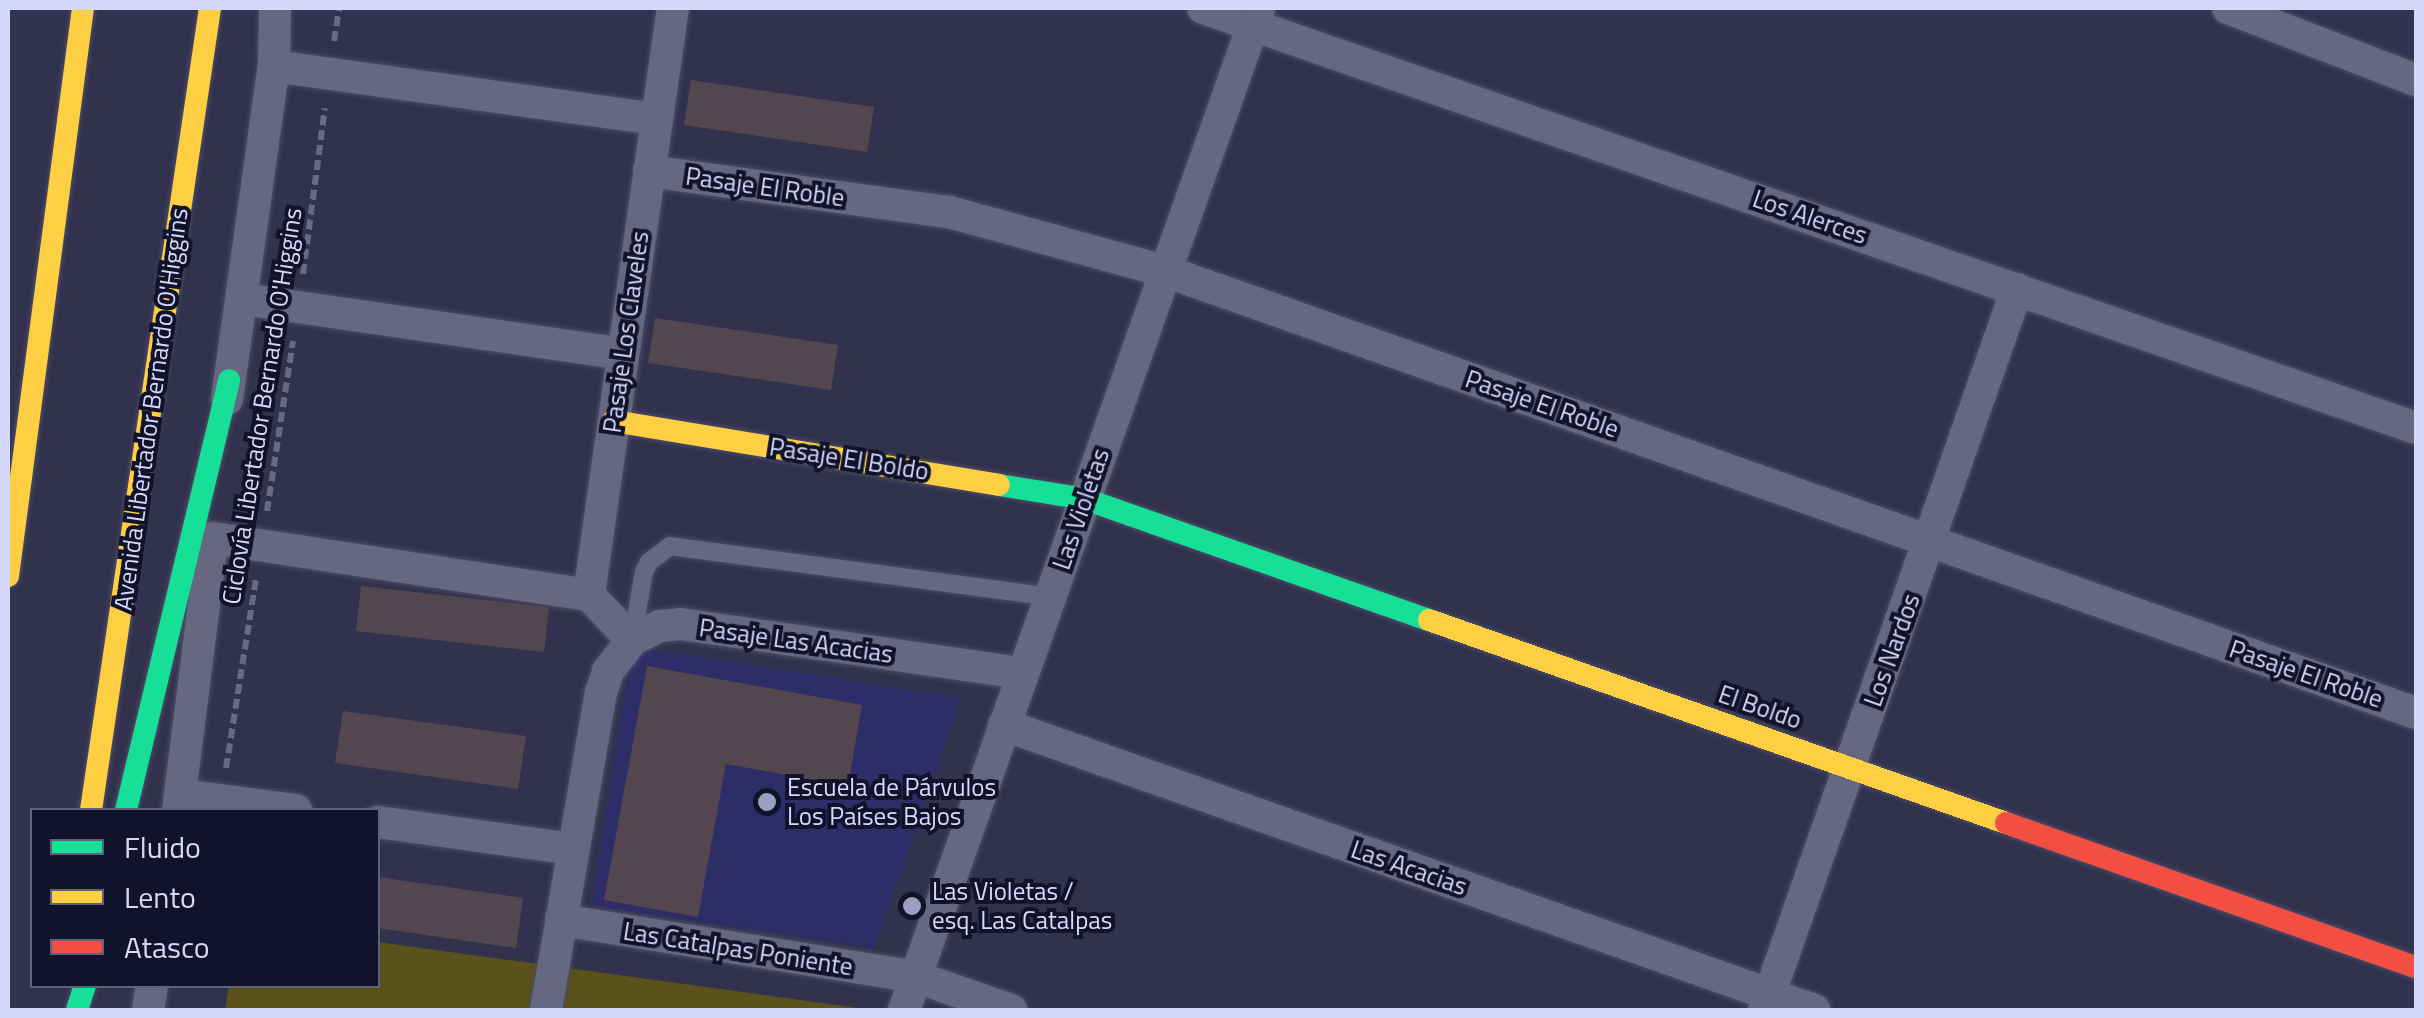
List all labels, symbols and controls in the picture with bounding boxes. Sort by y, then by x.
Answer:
street label: Pasaje El Roble [684,161,846,213]
street label: Los Alerces [1749,183,1871,251]
street label: Avenida Libertador Bernardo O'Higgins [108,206,194,612]
street label: Ciclovía Libertador Bernardo O'Higgins [216,206,308,606]
street label: Pasaje Los Claveles [597,229,655,435]
street label: Pasaje El Roble [1461,364,1623,444]
street label: Pasaje El Boldo [767,432,931,486]
street label: Las Violetas [1046,445,1116,573]
street label: Los Nardos [1858,589,1926,711]
street label: Pasaje Las Acacias [697,613,895,669]
street label: Pasaje El Roble [2225,634,2387,714]
street label: El Boldo [1715,679,1805,735]
place label: Escuela de Párvulos Los Países Bajos [787,773,996,832]
marker: Escuela de Párvulos Los Países Bajos [756,791,778,813]
legend [30,808,380,988]
text: Fluido [124,824,201,870]
street label: Las Acacias [1347,834,1471,902]
text: Lento [124,874,196,920]
place label: Las Violetas / esq. Las Catalpas [932,877,1112,936]
marker: Las Violetas / esq. Las Catalpas [901,895,923,917]
street label: Las Catalpas Poniente [621,916,855,982]
text: Atasco [124,924,210,970]

